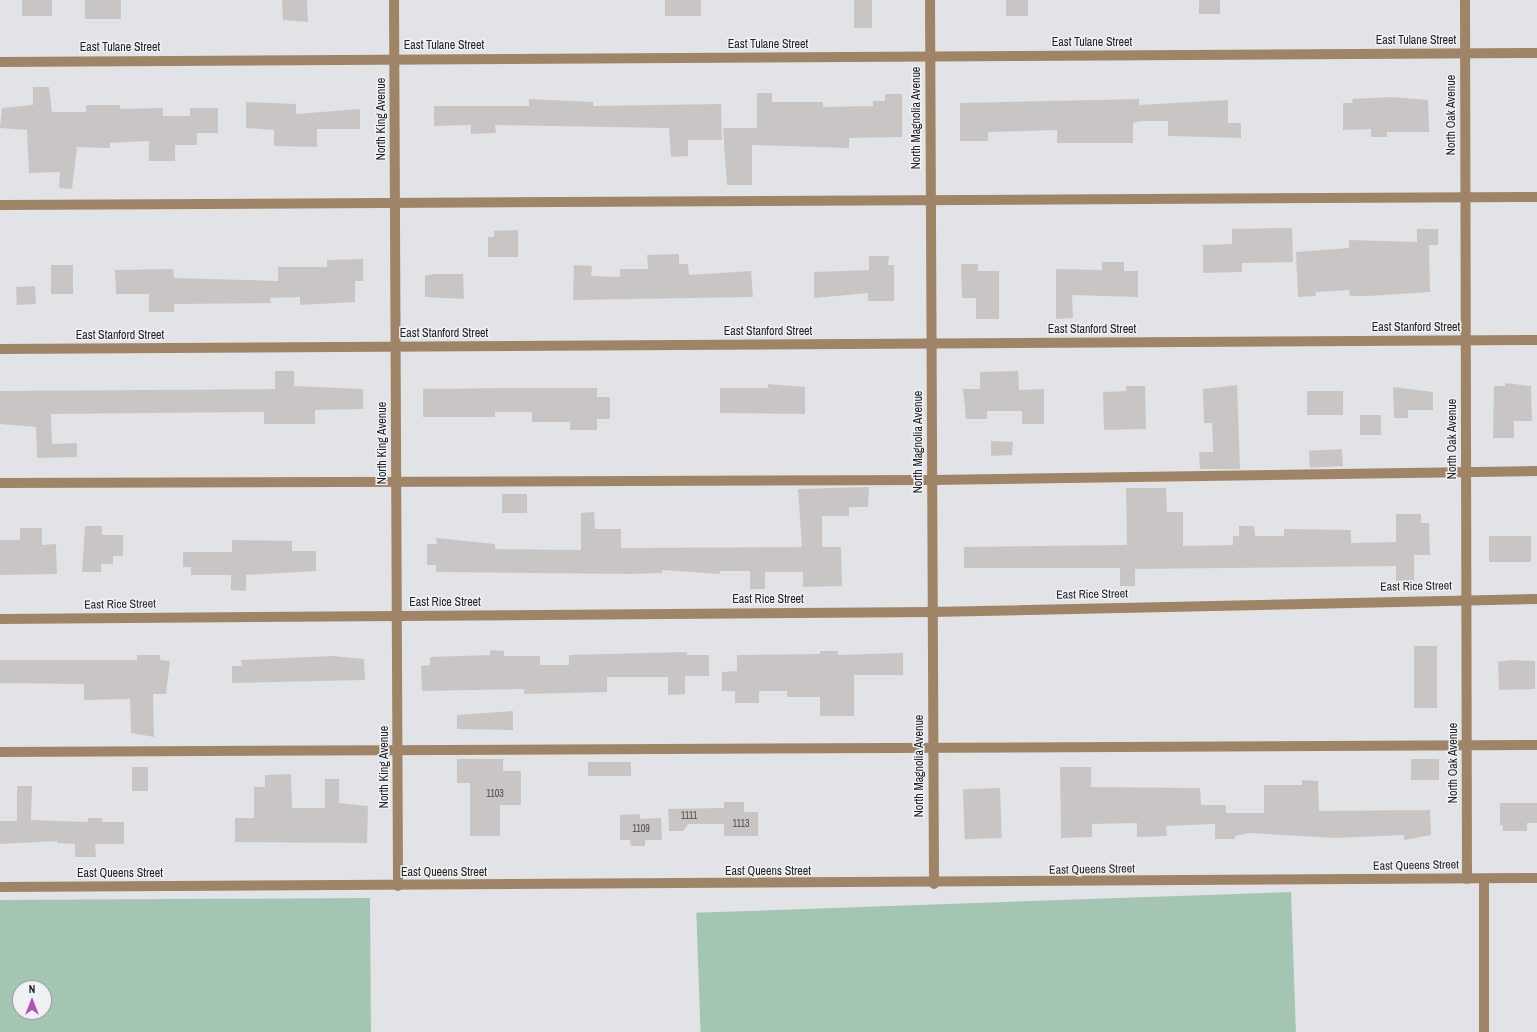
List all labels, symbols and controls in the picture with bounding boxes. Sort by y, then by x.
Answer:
street label: East Tulane Street [1376,34,1456,48]
street label: East Tulane Street [1052,36,1132,50]
street label: East Tulane Street [728,38,808,52]
street label: East Tulane Street [404,39,484,53]
street label: East Tulane Street [80,41,160,55]
street label: North Magnolia Avenue [910,66,924,170]
street label: North Oak Avenue [1445,75,1459,155]
street label: North King Avenue [375,78,389,160]
street label: East Stanford Street [1372,321,1460,335]
street label: East Stanford Street [1048,323,1136,337]
street label: East Stanford Street [724,325,812,339]
street label: East Stanford Street [400,327,488,341]
street label: East Stanford Street [76,329,164,343]
street label: North Magnolia Avenue [912,390,926,494]
street label: North Oak Avenue [1446,399,1460,479]
street label: North King Avenue [376,402,390,484]
street label: East Rice Street [1380,579,1452,595]
street label: East Rice Street [1056,587,1128,603]
street label: East Rice Street [732,593,804,607]
street label: East Rice Street [409,596,481,610]
street label: East Rice Street [84,597,156,613]
street label: North Magnolia Avenue [913,714,927,818]
street label: North Oak Avenue [1447,723,1461,803]
street label: North King Avenue [378,726,392,808]
house number: 1103 [486,788,504,800]
house number: 1111 [681,810,697,822]
house number: 1113 [732,818,750,830]
house number: 1109 [632,823,650,835]
street label: East Queens Street [1373,858,1459,874]
street label: East Queens Street [1049,862,1135,878]
street label: East Queens Street [725,865,811,879]
street label: East Queens Street [401,866,487,880]
street label: East Queens Street [77,867,163,881]
north arrow [12,980,52,1020]
text: N [29,982,35,996]

